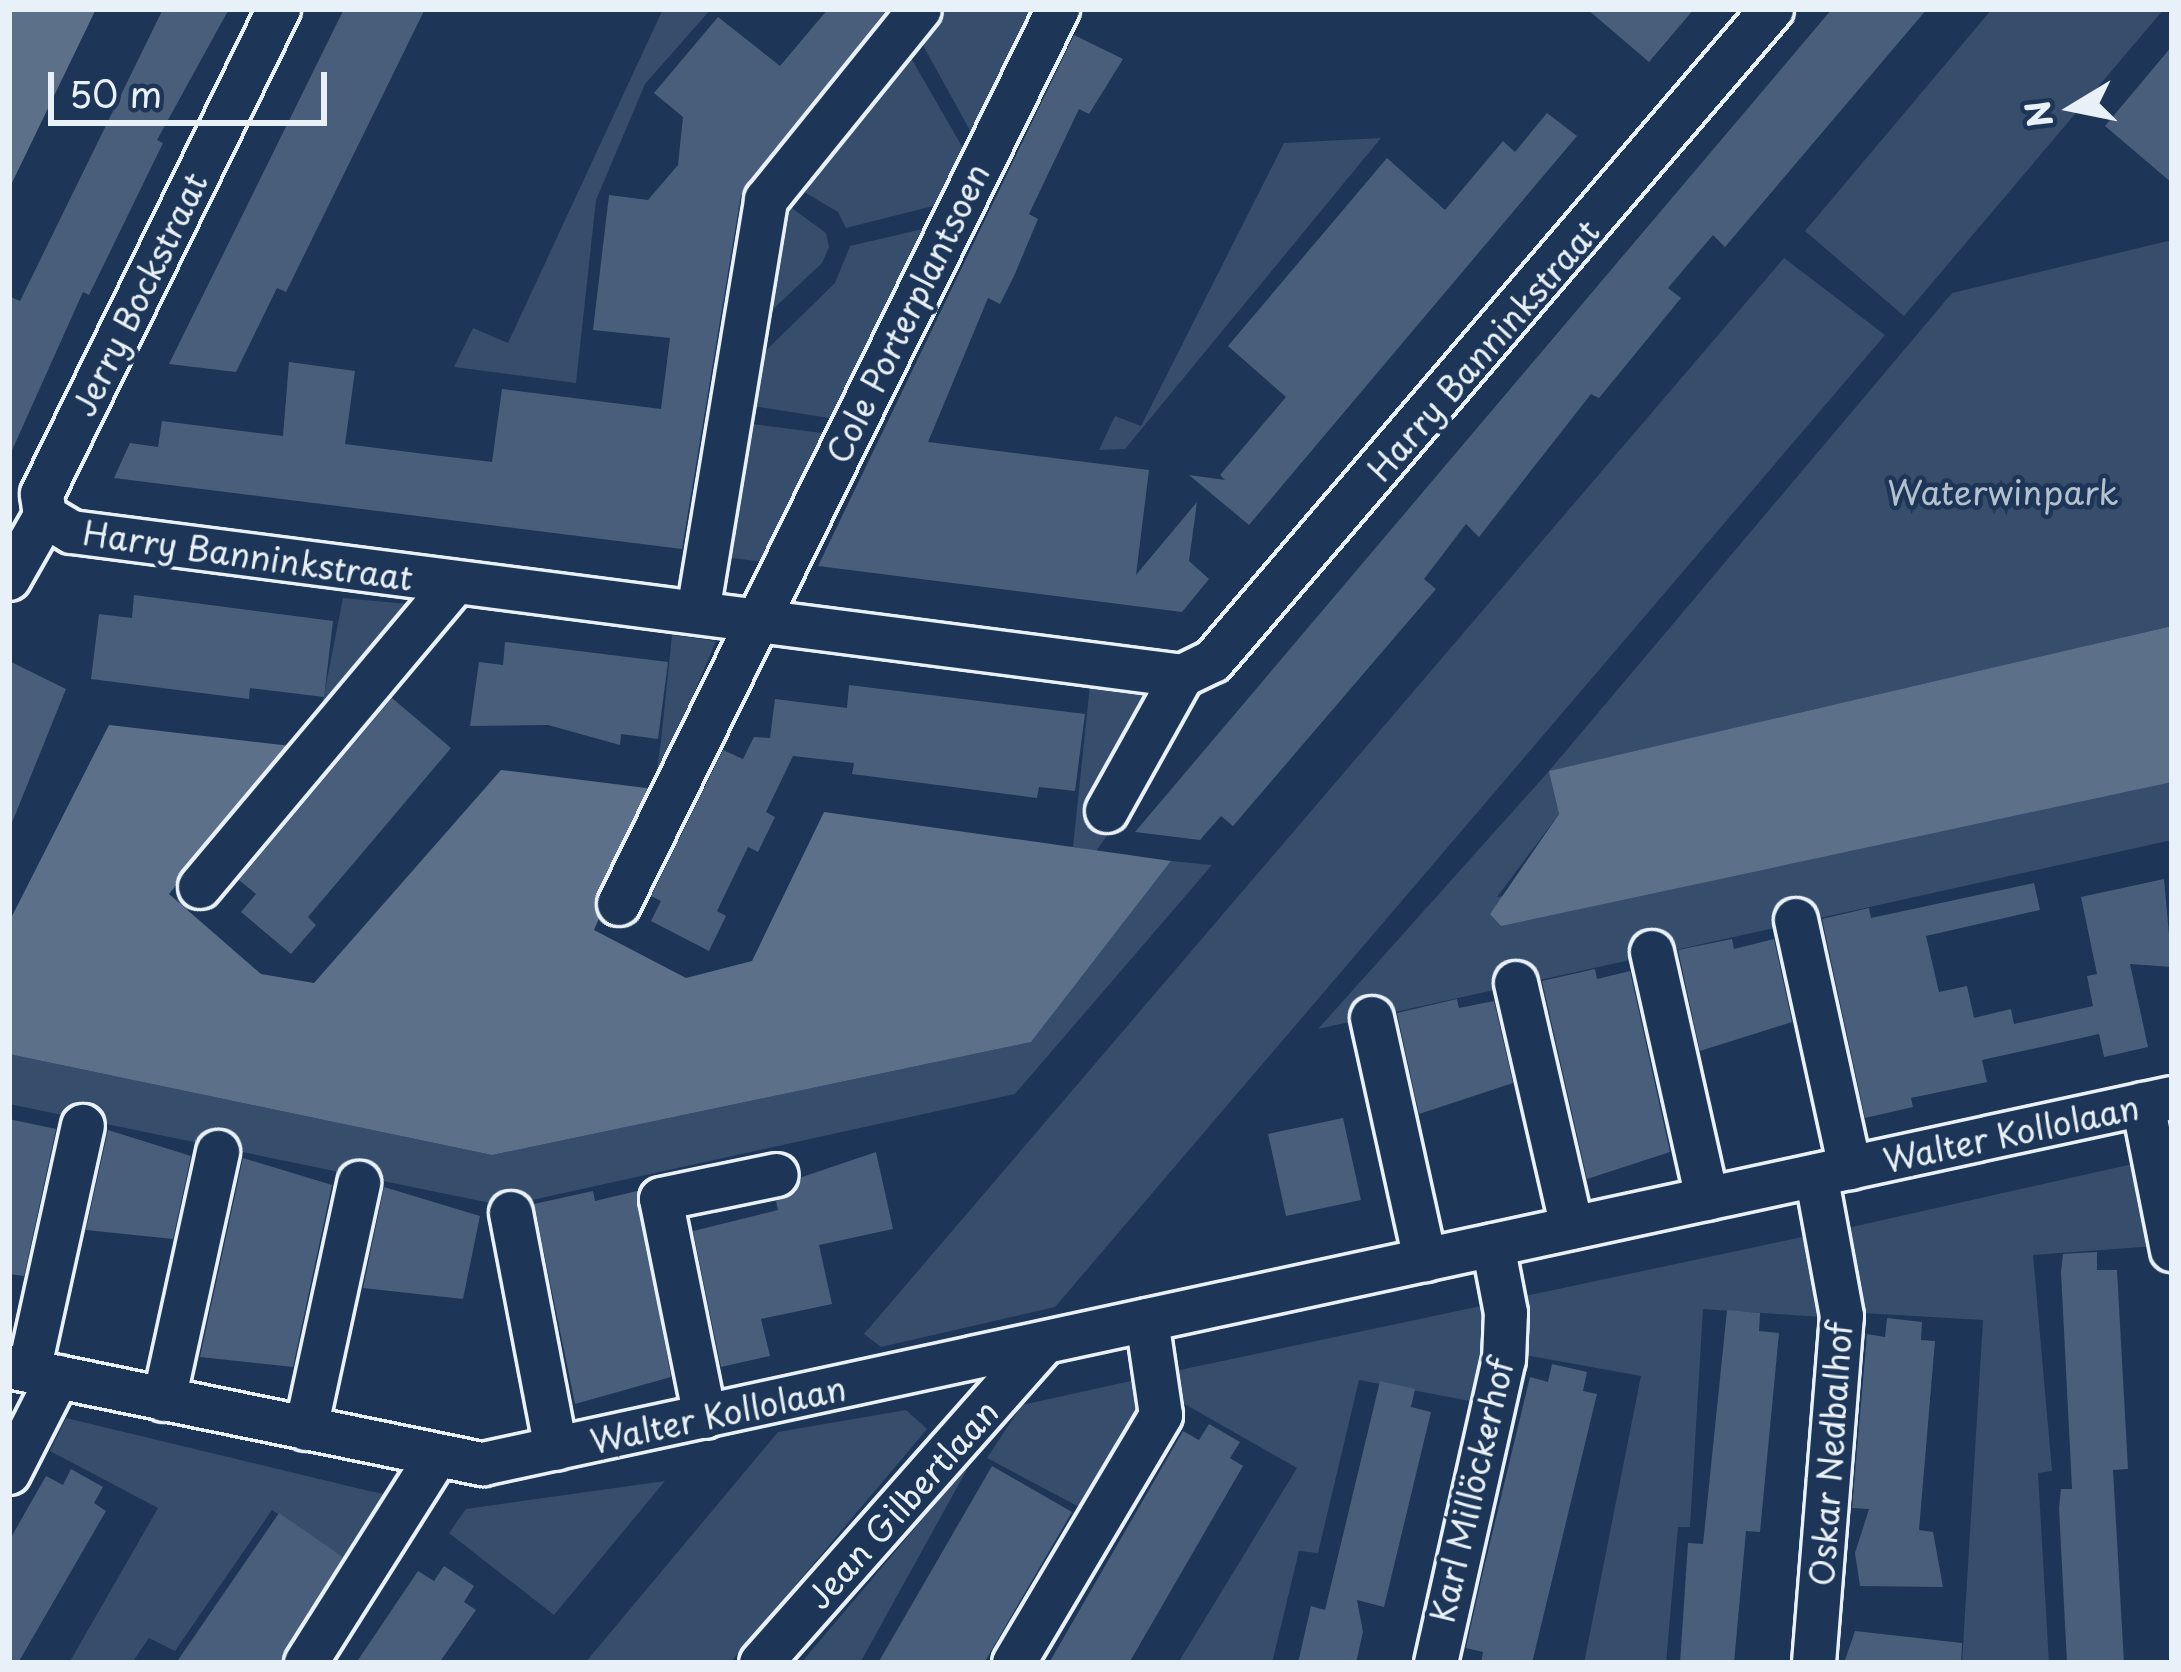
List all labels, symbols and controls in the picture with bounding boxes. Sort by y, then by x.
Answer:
scale bar [54,48,333,122]
north arrow [2013,48,2133,168]
text: 50 m [69,66,162,120]
text: N [2011,97,2064,131]
street label: Cole Porterplantsoen [817,156,997,470]
street label: Jerry Bockstraat [63,166,215,422]
street label: Harry Banninkstraat [1359,211,1607,489]
park label: Waterwinpark [1887,472,2119,512]
street label: Harry Banninkstraat [80,512,416,598]
street label: Walter Kollolaan [1879,1086,2143,1180]
street label: Oskar Nedbalhof [1801,1318,1859,1590]
street label: Karl Millöckerhof [1421,1353,1521,1627]
street label: Walter Kollolaan [586,1367,850,1461]
street label: Jean Gilbertlaan [798,1392,1006,1616]

